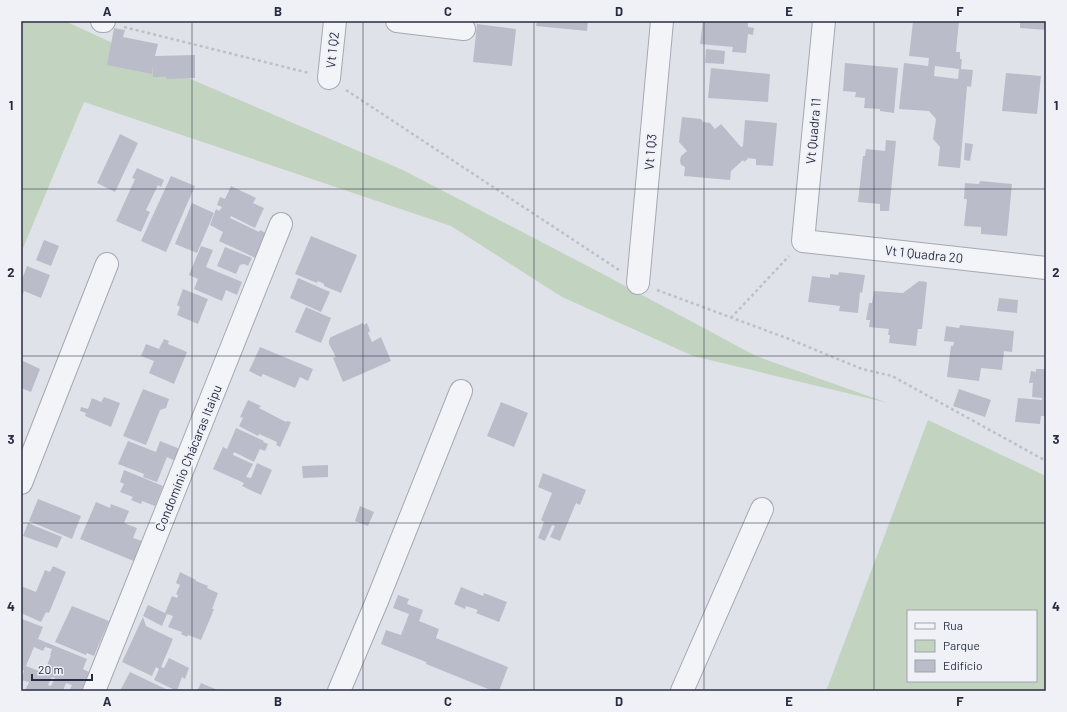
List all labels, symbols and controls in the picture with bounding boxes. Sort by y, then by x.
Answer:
text: A [103,3,112,19]
text: B [274,3,282,19]
text: C [444,3,452,19]
text: D [615,3,623,19]
text: E [785,3,793,19]
text: F [956,3,964,19]
street label: Vt 1 Q2 [322,31,342,69]
text: 1 [9,97,13,113]
street label: Vt Quadra 11 [802,97,824,165]
text: 1 [1054,97,1058,113]
street label: Vt 1 Q3 [640,133,660,171]
street label: Vt 1 Quadra 20 [884,242,964,266]
text: 2 [7,264,15,280]
text: 2 [1052,264,1060,280]
street label: Condomínio Chácaras Itaipu [151,382,225,534]
text: 3 [7,431,15,447]
text: 3 [1052,431,1060,447]
text: 4 [7,598,15,614]
text: 4 [1052,598,1060,614]
legend [907,610,1037,682]
text: Rua [943,618,963,632]
text: Parque [943,638,980,652]
scale bar [32,656,92,682]
text: Edifício [943,658,983,672]
text: 20 m [38,662,64,676]
text: A [103,693,112,709]
text: B [274,693,282,709]
text: C [444,693,452,709]
text: D [615,693,623,709]
text: E [785,693,793,709]
text: F [956,693,964,709]

